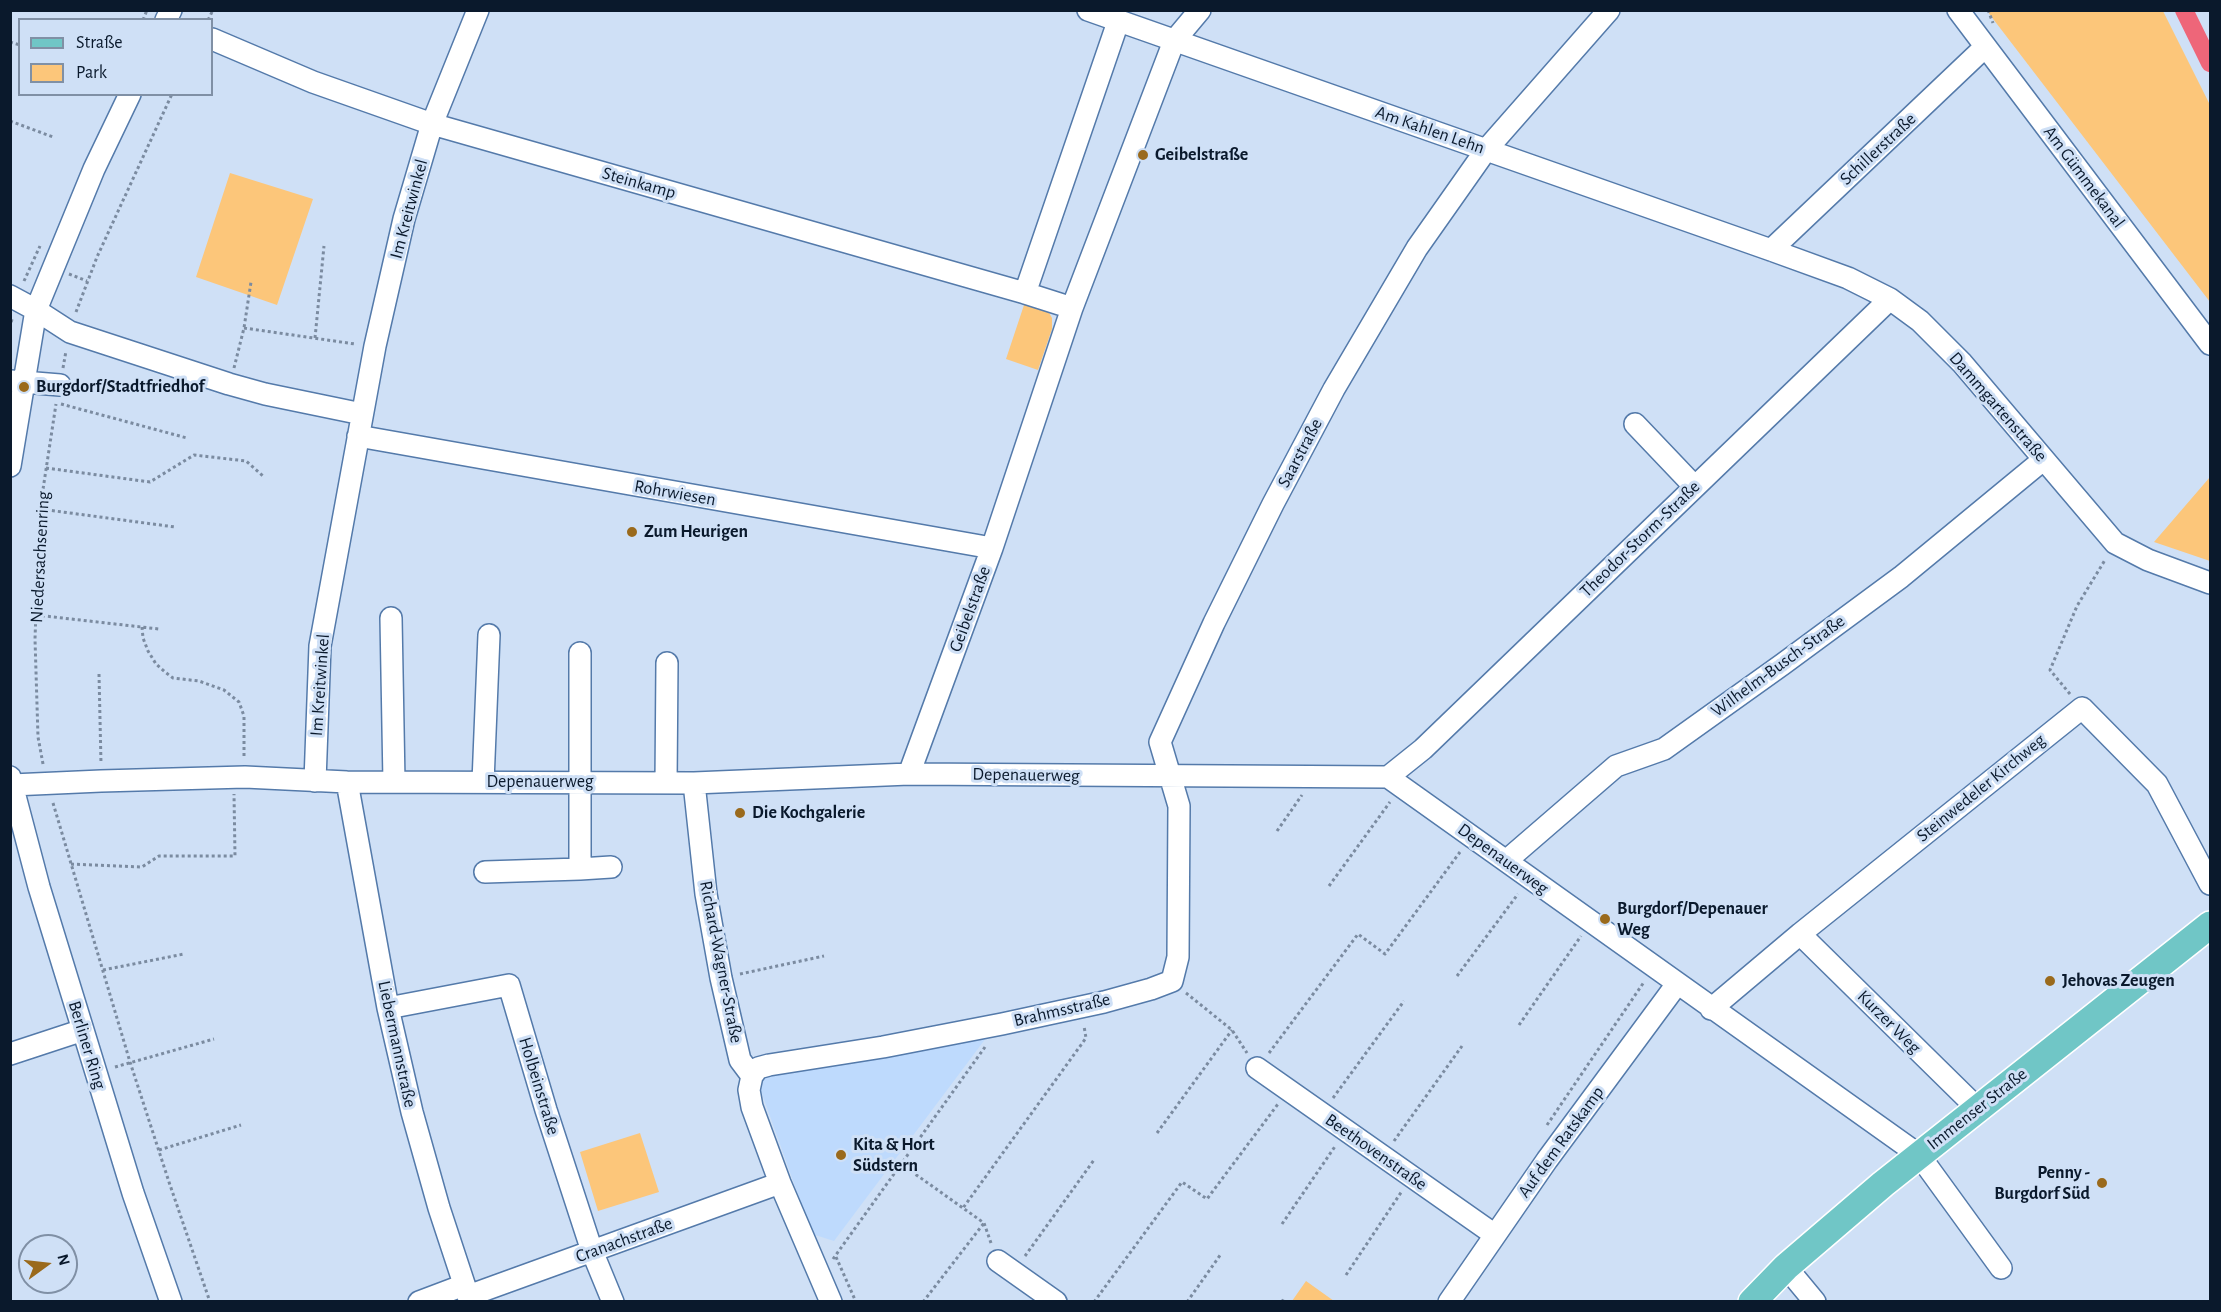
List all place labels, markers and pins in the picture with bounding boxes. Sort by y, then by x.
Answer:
place label: Geibelstraße [1155,144,1248,166]
marker: Geibelstraße [1136,148,1150,162]
place label: Burgdorf/Stadtfriedhof [36,376,205,398]
marker: Burgdorf/Stadtfriedhof [17,380,31,394]
place label: Zum Heurigen [644,521,748,543]
marker: Zum Heurigen [625,525,639,539]
place label: Die Kochgalerie [752,802,865,824]
marker: Die Kochgalerie [733,806,747,820]
place label: Burgdorf/Depenauer Weg [1617,898,1768,940]
marker: Burgdorf/Depenauer Weg [1598,912,1612,926]
place label: Jehovas Zeugen [2062,970,2175,992]
marker: Jehovas Zeugen [2043,974,2057,988]
place label: Kita & Hort Südstern [853,1134,935,1176]
marker: Kita & Hort Südstern [834,1148,848,1162]
place label: Penny - Burgdorf Süd [1994,1162,2090,1204]
marker: Penny - Burgdorf Süd [2095,1176,2109,1190]

